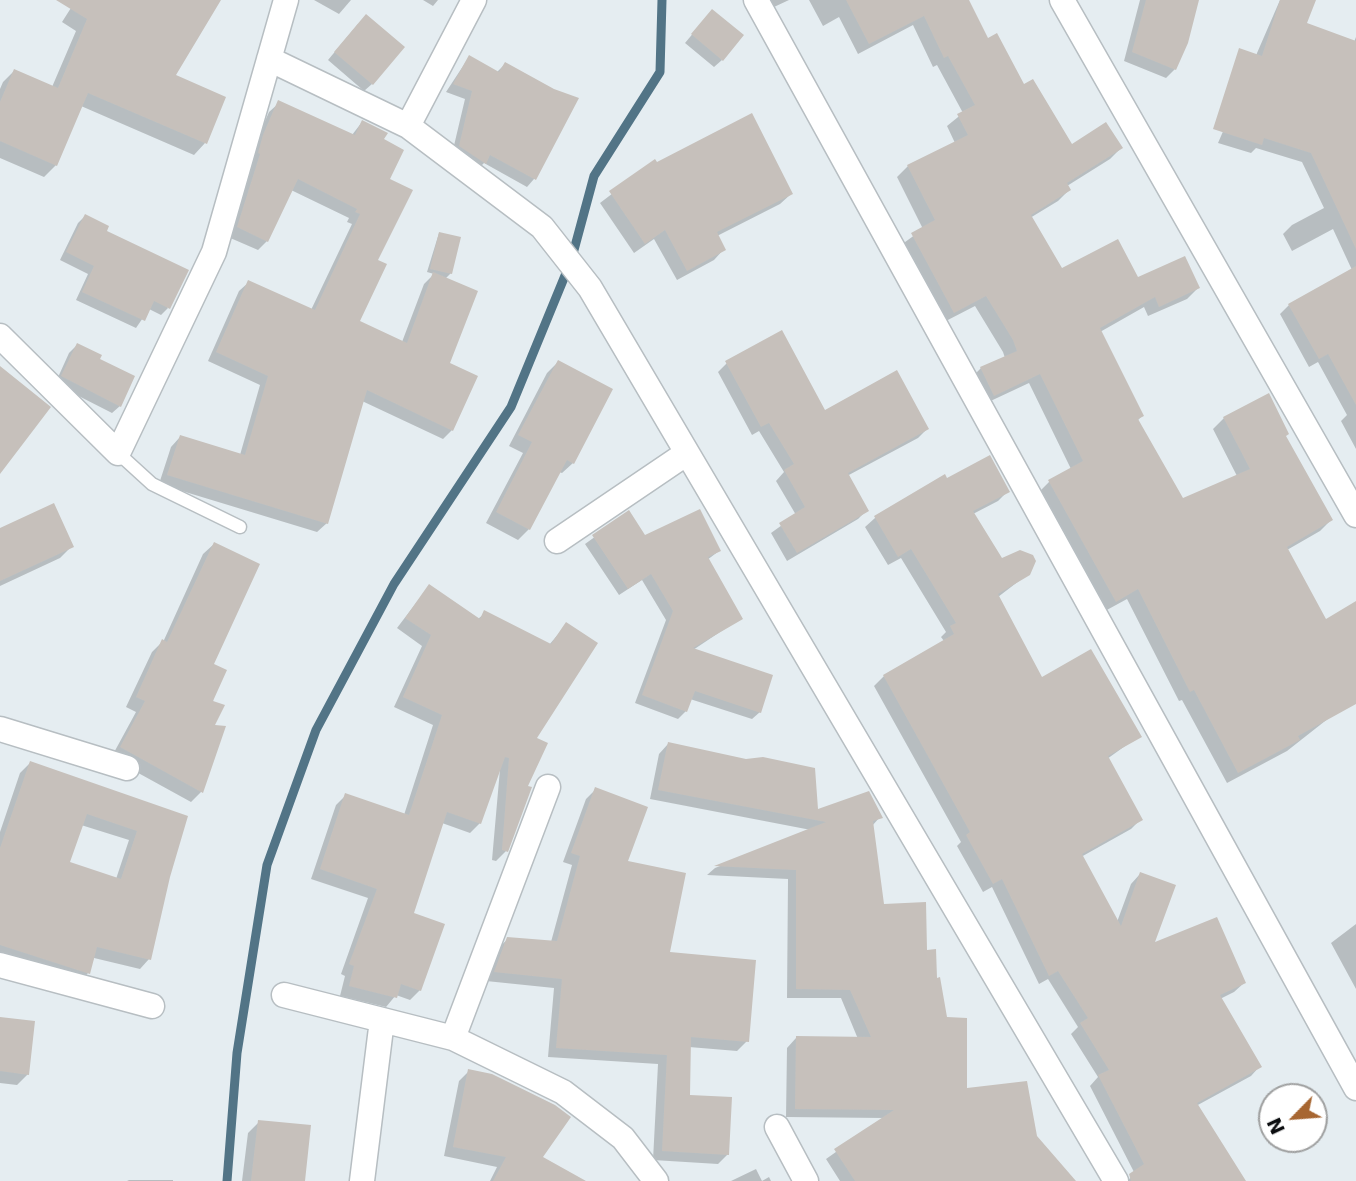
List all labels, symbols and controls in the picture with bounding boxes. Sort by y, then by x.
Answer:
north arrow [1258,1083,1328,1153]
text: N [1262,1114,1289,1138]

